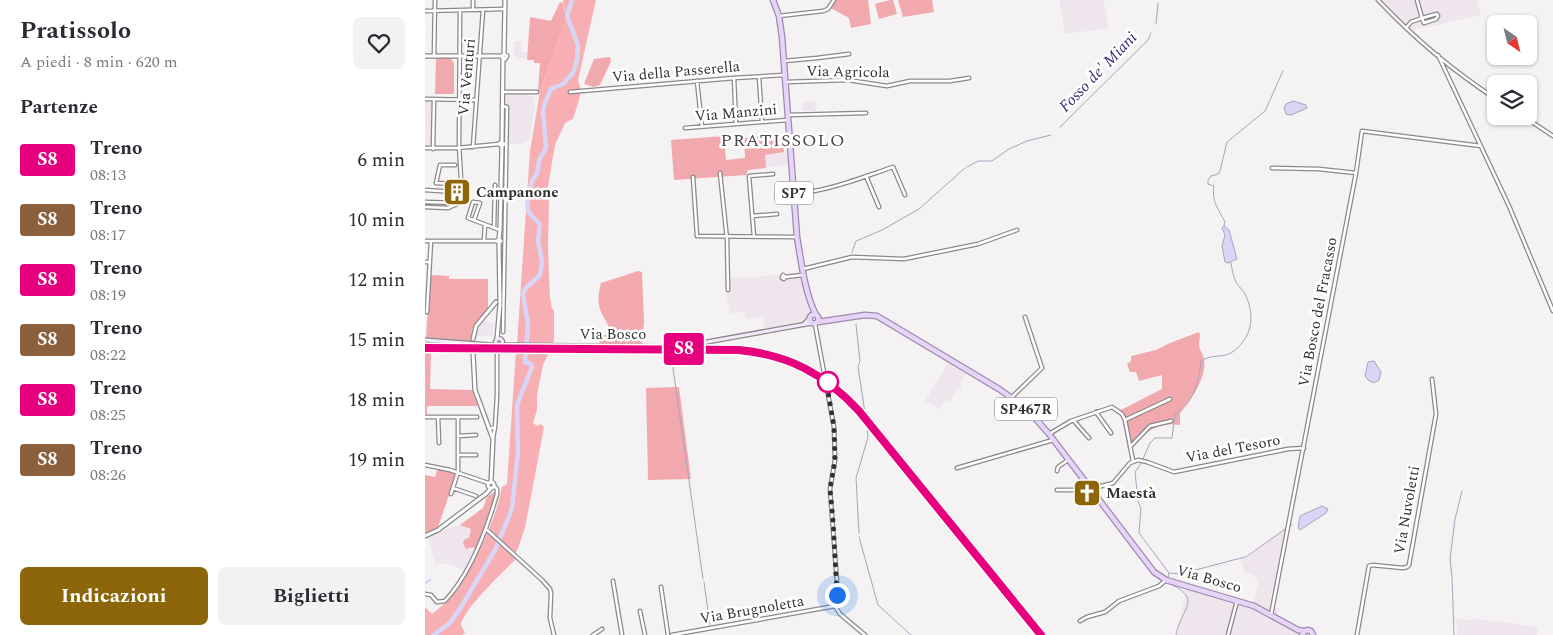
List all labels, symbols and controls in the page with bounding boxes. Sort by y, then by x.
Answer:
text: Pratissolo [20,13,131,49]
north arrow [1487,15,1537,65]
map controls [1487,15,1537,125]
button: heart [353,17,405,69]
water label: Fosso de' Miani [1053,26,1143,118]
street label: Via Venturi [452,37,482,117]
text: A piedi · 8 min · 620 m [20,50,178,74]
street label: Via della Passerella [611,55,742,89]
street label: Via Agricola [806,60,891,84]
button: layers [1487,75,1537,125]
text: Partenze [20,93,98,122]
street label: Via Manzini [694,98,778,128]
district label: PRATISSOLO [720,127,846,154]
text: Treno [90,134,143,163]
text: S8 [37,146,58,173]
text: 6 min [357,146,405,175]
text: 08:13 [90,163,126,187]
building icon: Campanone [442,177,472,207]
place label: Campanone [476,181,559,204]
road number: SP7 [775,182,813,204]
text: Treno [90,194,143,223]
text: S8 [37,206,58,233]
text: 10 min [348,206,405,235]
text: 08:17 [90,223,126,247]
street label: Via Bosco del Fracasso [1292,235,1344,389]
text: Treno [90,254,143,283]
text: S8 [37,266,58,293]
text: 12 min [348,266,405,295]
text: 08:19 [90,283,126,307]
text: Treno [90,314,143,343]
street label: Via Bosco [580,323,646,346]
text: S8 [37,326,58,353]
text: 15 min [348,326,405,355]
line badge: S8 [661,333,707,365]
text: S8 [674,335,694,362]
text: 08:22 [90,343,126,367]
unlabelled marker [817,371,839,393]
text: Treno [90,374,143,403]
text: S8 [37,386,58,413]
text: 18 min [348,386,405,415]
road number: SP467R [995,398,1057,420]
text: 08:25 [90,403,126,427]
street label: Via del Tesoro [1184,429,1282,469]
text: Treno [90,434,143,463]
text: S8 [37,446,58,473]
text: 19 min [348,446,405,475]
text: 08:26 [90,463,126,487]
street label: Via Nuvoletti [1388,464,1426,556]
church icon: Maestà [1072,478,1102,508]
place label: Maestà [1106,482,1156,505]
street label: Via Bosco [1174,559,1244,599]
button: Indicazioni [20,567,208,625]
button: Biglietti [218,567,405,625]
your location [825,583,850,608]
street label: Via Brugnoletta [698,589,807,630]

